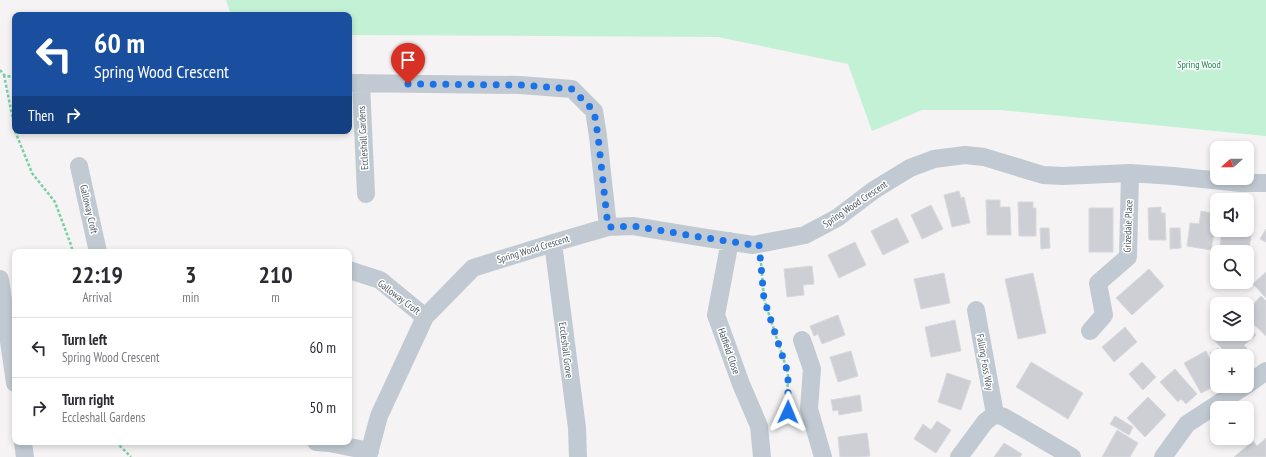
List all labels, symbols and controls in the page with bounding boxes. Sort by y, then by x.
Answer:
text: 60 m [94,24,145,61]
icon: left [28,28,80,80]
pin [391,43,425,84]
icon: arrive [397,49,419,71]
park label: Spring Wood [1177,58,1221,71]
text: Spring Wood Crescent [94,60,229,83]
icon: right [62,104,84,126]
street label: Eccleshall Gardens [355,105,371,170]
text: Then [28,106,54,125]
north arrow [1210,141,1254,185]
map controls [1210,141,1254,445]
street label: Spring Wood Crescent [820,177,890,230]
street label: Galloway Croft [77,183,101,235]
button: sound [1210,193,1254,237]
street label: Grizedale Place [1121,199,1135,253]
street label: Spring Wood Crescent [495,232,571,266]
button: search [1210,245,1254,289]
text: 22:19 [71,259,123,290]
text: 3 [185,259,196,290]
text: 210 [258,259,293,290]
street label: Galloway Croft [375,277,423,317]
text: Arrival [82,289,112,306]
text: min [182,289,199,306]
text: m [271,289,280,306]
button: layers [1210,297,1254,341]
street label: Eccleshall Grove [556,321,576,379]
street label: Hatfield Close [715,326,743,376]
text: Turn left [62,330,107,349]
street label: Falling Foss Way [974,333,996,391]
icon: left [28,337,50,359]
text: 60 m [310,338,336,357]
text: Spring Wood Crescent [62,349,160,366]
button: + [1210,349,1254,393]
text: Turn right [62,390,114,409]
position arrow [767,391,809,433]
icon: right [28,397,50,419]
text: 50 m [310,398,336,417]
button: − [1210,401,1254,445]
text: Eccleshall Gardens [62,409,145,426]

